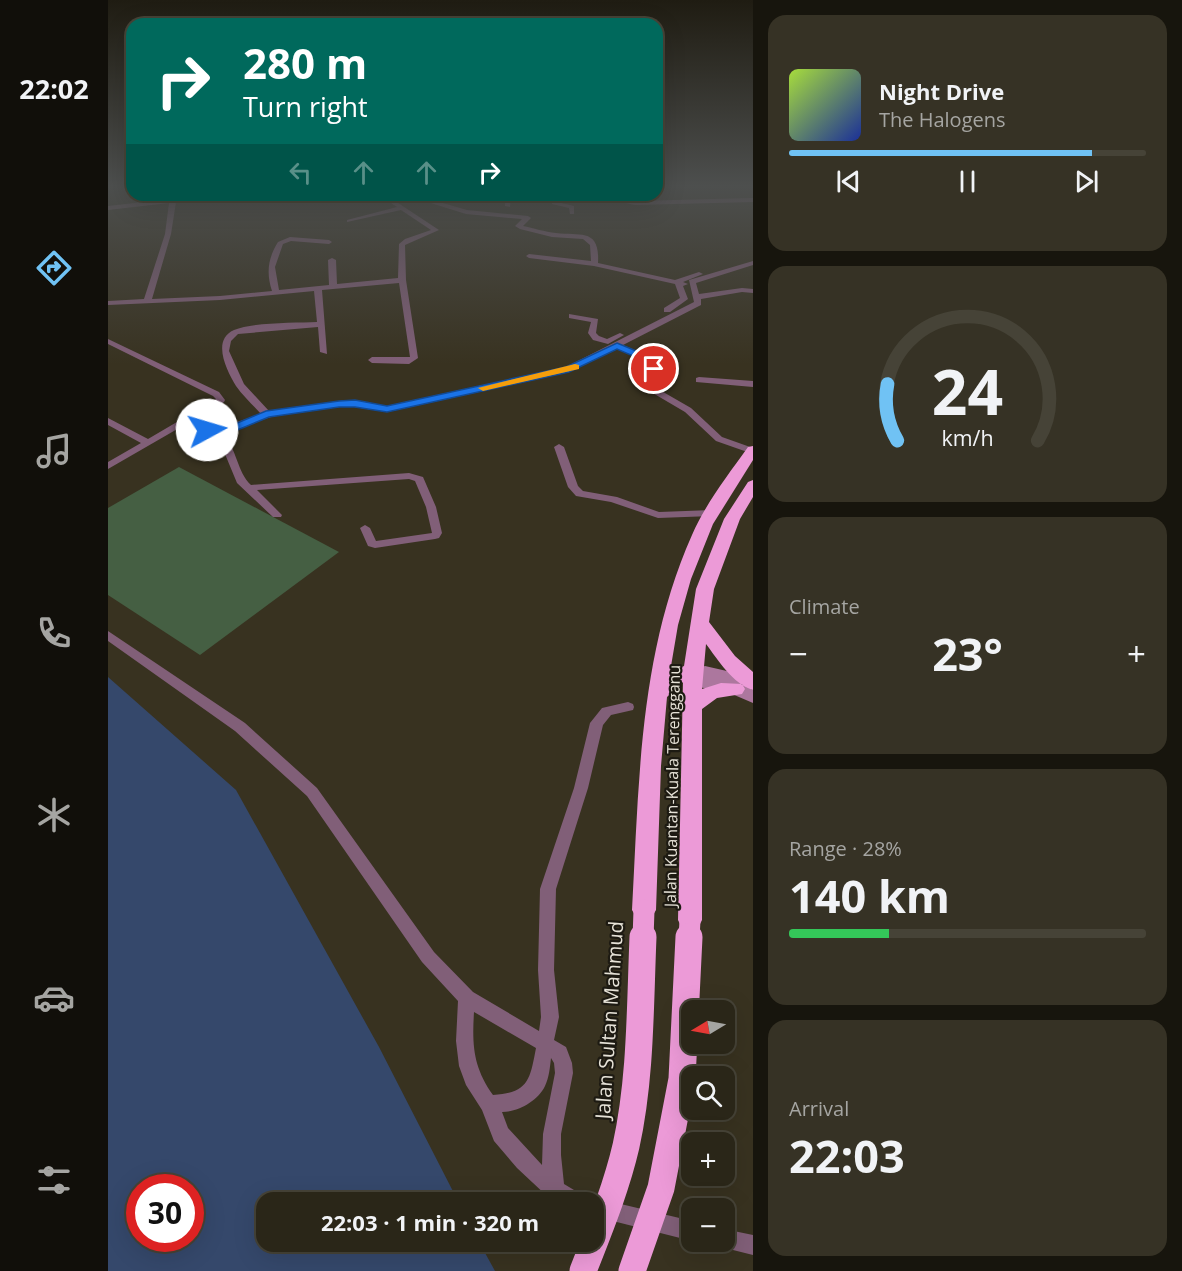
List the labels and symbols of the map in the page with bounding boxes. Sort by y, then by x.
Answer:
pin [628,343,679,394]
position arrow [175,398,239,462]
street label: Jalan Kuantan-Kuala Terengganu [659,665,685,909]
street label: Jalan Sultan Mahmud [588,920,629,1122]
north arrow [681,1000,735,1054]
speed limit sign: 30 [126,1174,204,1252]

